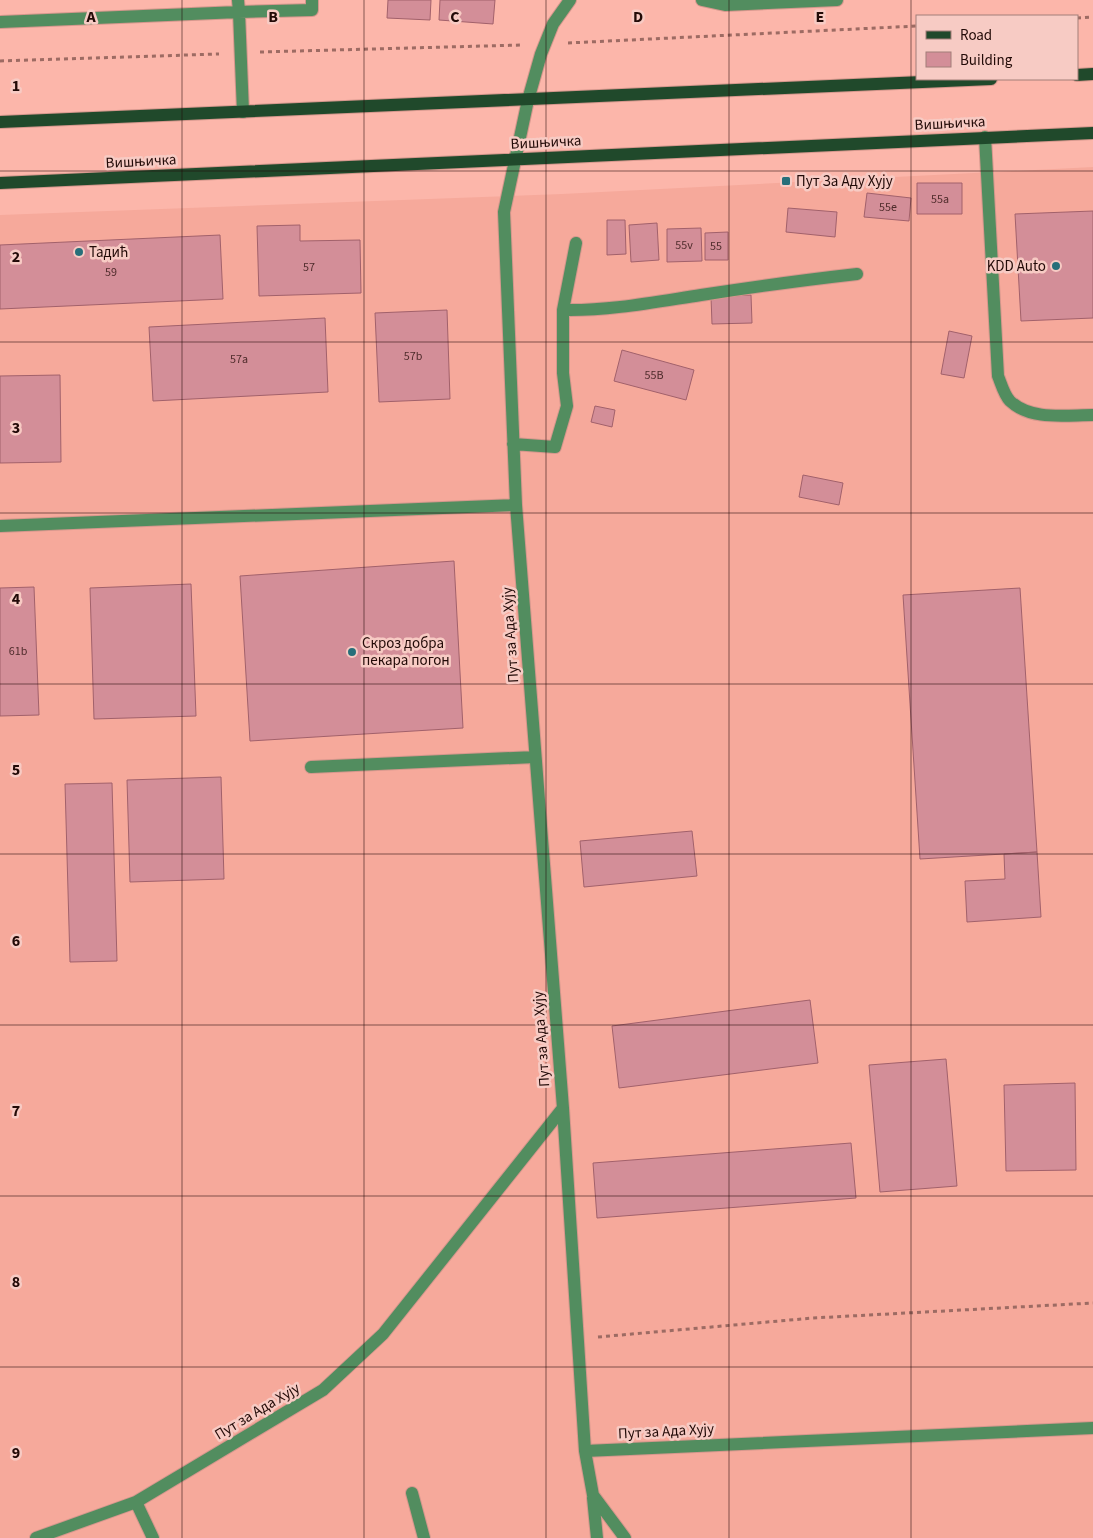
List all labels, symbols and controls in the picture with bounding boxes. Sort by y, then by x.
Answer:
text: A [85,6,96,28]
text: B [268,6,278,28]
text: C [450,6,460,28]
text: D [633,6,643,28]
text: E [816,6,824,28]
legend [916,15,1078,80]
text: Road [960,25,992,46]
text: Building [960,50,1013,71]
text: 1 [12,75,20,97]
street label: Вишњичка [914,111,986,136]
street label: Вишњичка [510,130,582,155]
street label: Вишњичка [105,149,177,174]
place label: Пут За Аду Хују [796,171,893,192]
marker: Пут За Аду Хују [780,175,792,187]
house number: 55a [931,191,949,208]
house number: 55e [879,199,897,216]
house number: 55v [675,237,693,254]
house number: 55 [710,238,722,255]
place label: Тадић [89,242,128,263]
text: 2 [12,246,20,268]
marker: Тадић [73,246,85,258]
place label: KDD Auto [987,256,1046,277]
house number: 57 [303,259,315,276]
marker: KDD Auto [1050,260,1062,272]
house number: 59 [105,264,117,281]
house number: 57b [404,348,423,365]
house number: 57a [230,351,248,368]
house number: 55B [645,367,663,384]
text: 3 [12,417,20,439]
street label: Пут за Ада Хују [497,586,524,684]
text: 4 [12,588,21,610]
place label: Скроз добра пекара погон [362,633,450,671]
house number: 61b [9,643,28,660]
marker: Скроз добра пекара погон [346,646,358,658]
text: 5 [12,759,20,781]
text: 6 [12,930,20,952]
street label: Пут за Ада Хују [528,990,555,1088]
text: 7 [12,1100,20,1122]
text: 8 [12,1271,20,1293]
street label: Пут за Ада Хују [211,1378,304,1445]
street label: Пут за Ада Хују [618,1418,715,1444]
text: 9 [12,1442,20,1464]

